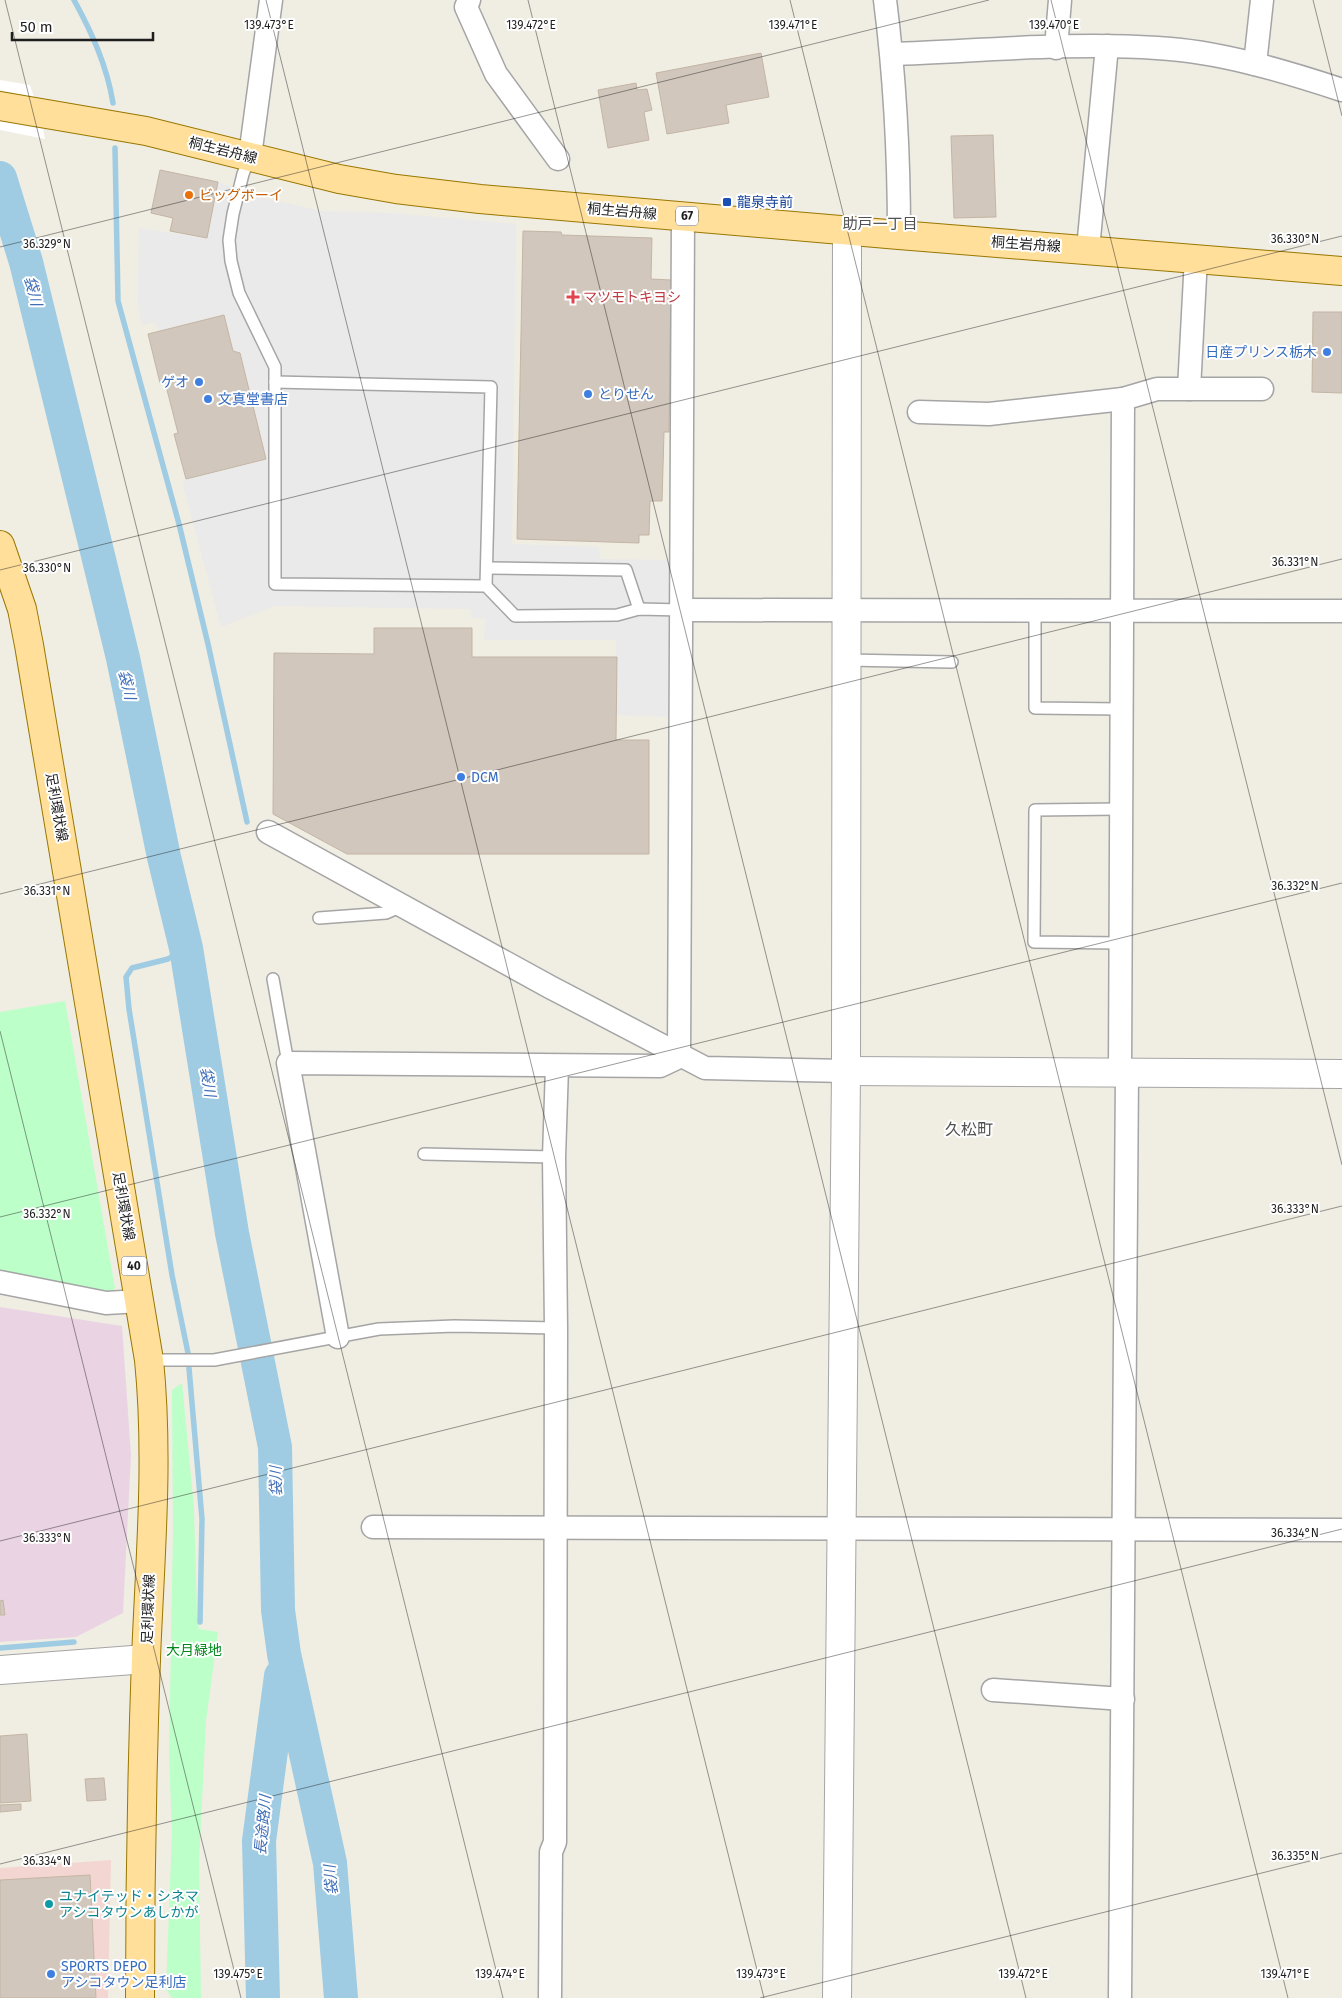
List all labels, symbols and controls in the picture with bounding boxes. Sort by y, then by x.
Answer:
scale bar [12,10,154,42]
text: 50 m [20,18,53,36]
text: 139.473°E [244,18,294,32]
text: 139.472°E [506,18,556,32]
text: 139.471°E [769,18,817,32]
text: 139.470°E [1029,18,1079,32]
street label: 桐生岩舟線 [187,134,259,167]
place label: ビッグボーイ [199,187,283,204]
marker: ビッグボーイ [183,189,195,201]
place label: 龍泉寺前 [737,194,793,211]
marker: 龍泉寺前 [721,196,733,208]
street label: 桐生岩舟線 [586,200,658,223]
road number: 67 [676,207,698,226]
district label: 助戸一丁目 [842,215,918,233]
text: 36.330°N [1271,232,1319,246]
street label: 桐生岩舟線 [990,234,1061,255]
text: 36.329°N [23,237,71,251]
water label: 袋川 [21,274,46,310]
place label: マツモトキヨシ [583,289,681,306]
marker: マツモトキヨシ [567,291,579,303]
place label: 日産プリンス栃木 [1205,344,1317,361]
marker: 日産プリンス栃木 [1321,346,1333,358]
place label: ゲオ [161,374,189,391]
marker: ゲオ [193,376,205,388]
place label: とりせん [598,386,654,403]
marker: とりせん [582,388,594,400]
place label: 文真堂書店 [218,391,288,408]
marker: 文真堂書店 [202,393,214,405]
text: 36.331°N [1272,555,1318,569]
text: 36.330°N [23,561,71,575]
water label: 袋川 [115,668,140,704]
place label: DCM [471,769,499,786]
street label: 足利環状線 [42,771,71,843]
marker: DCM [455,771,467,783]
text: 36.332°N [1271,879,1319,893]
text: 36.331°N [24,884,70,898]
water label: 袋川 [197,1066,220,1100]
district label: 久松町 [945,1120,993,1139]
street label: 足利環状線 [109,1170,138,1242]
text: 36.333°N [1271,1202,1319,1216]
text: 36.332°N [23,1207,71,1221]
road number: 40 [122,1256,146,1276]
water label: 袋川 [267,1464,285,1496]
text: 36.334°N [1271,1526,1319,1540]
text: 36.333°N [23,1531,71,1545]
street label: 足利環状線 [139,1574,158,1644]
park label: 大月緑地 [166,1642,222,1659]
water label: 長途路川 [251,1792,275,1856]
text: 36.335°N [1271,1849,1319,1863]
text: 36.334°N [23,1854,71,1868]
water label: 袋川 [321,1862,341,1896]
place label: ユナイテッド・シネマ アシコタウンあしかが [59,1888,199,1921]
marker: ユナイテッド・シネマ アシコタウンあしかが [43,1898,55,1910]
place label: SPORTS DEPO アシコタウン足利店 [61,1958,186,1991]
text: 139.475°E [213,1967,263,1981]
text: 139.474°E [475,1967,525,1981]
text: 139.473°E [736,1967,786,1981]
text: 139.472°E [998,1967,1048,1981]
text: 139.471°E [1261,1967,1309,1981]
marker: SPORTS DEPO アシコタウン足利店 [45,1968,57,1980]

